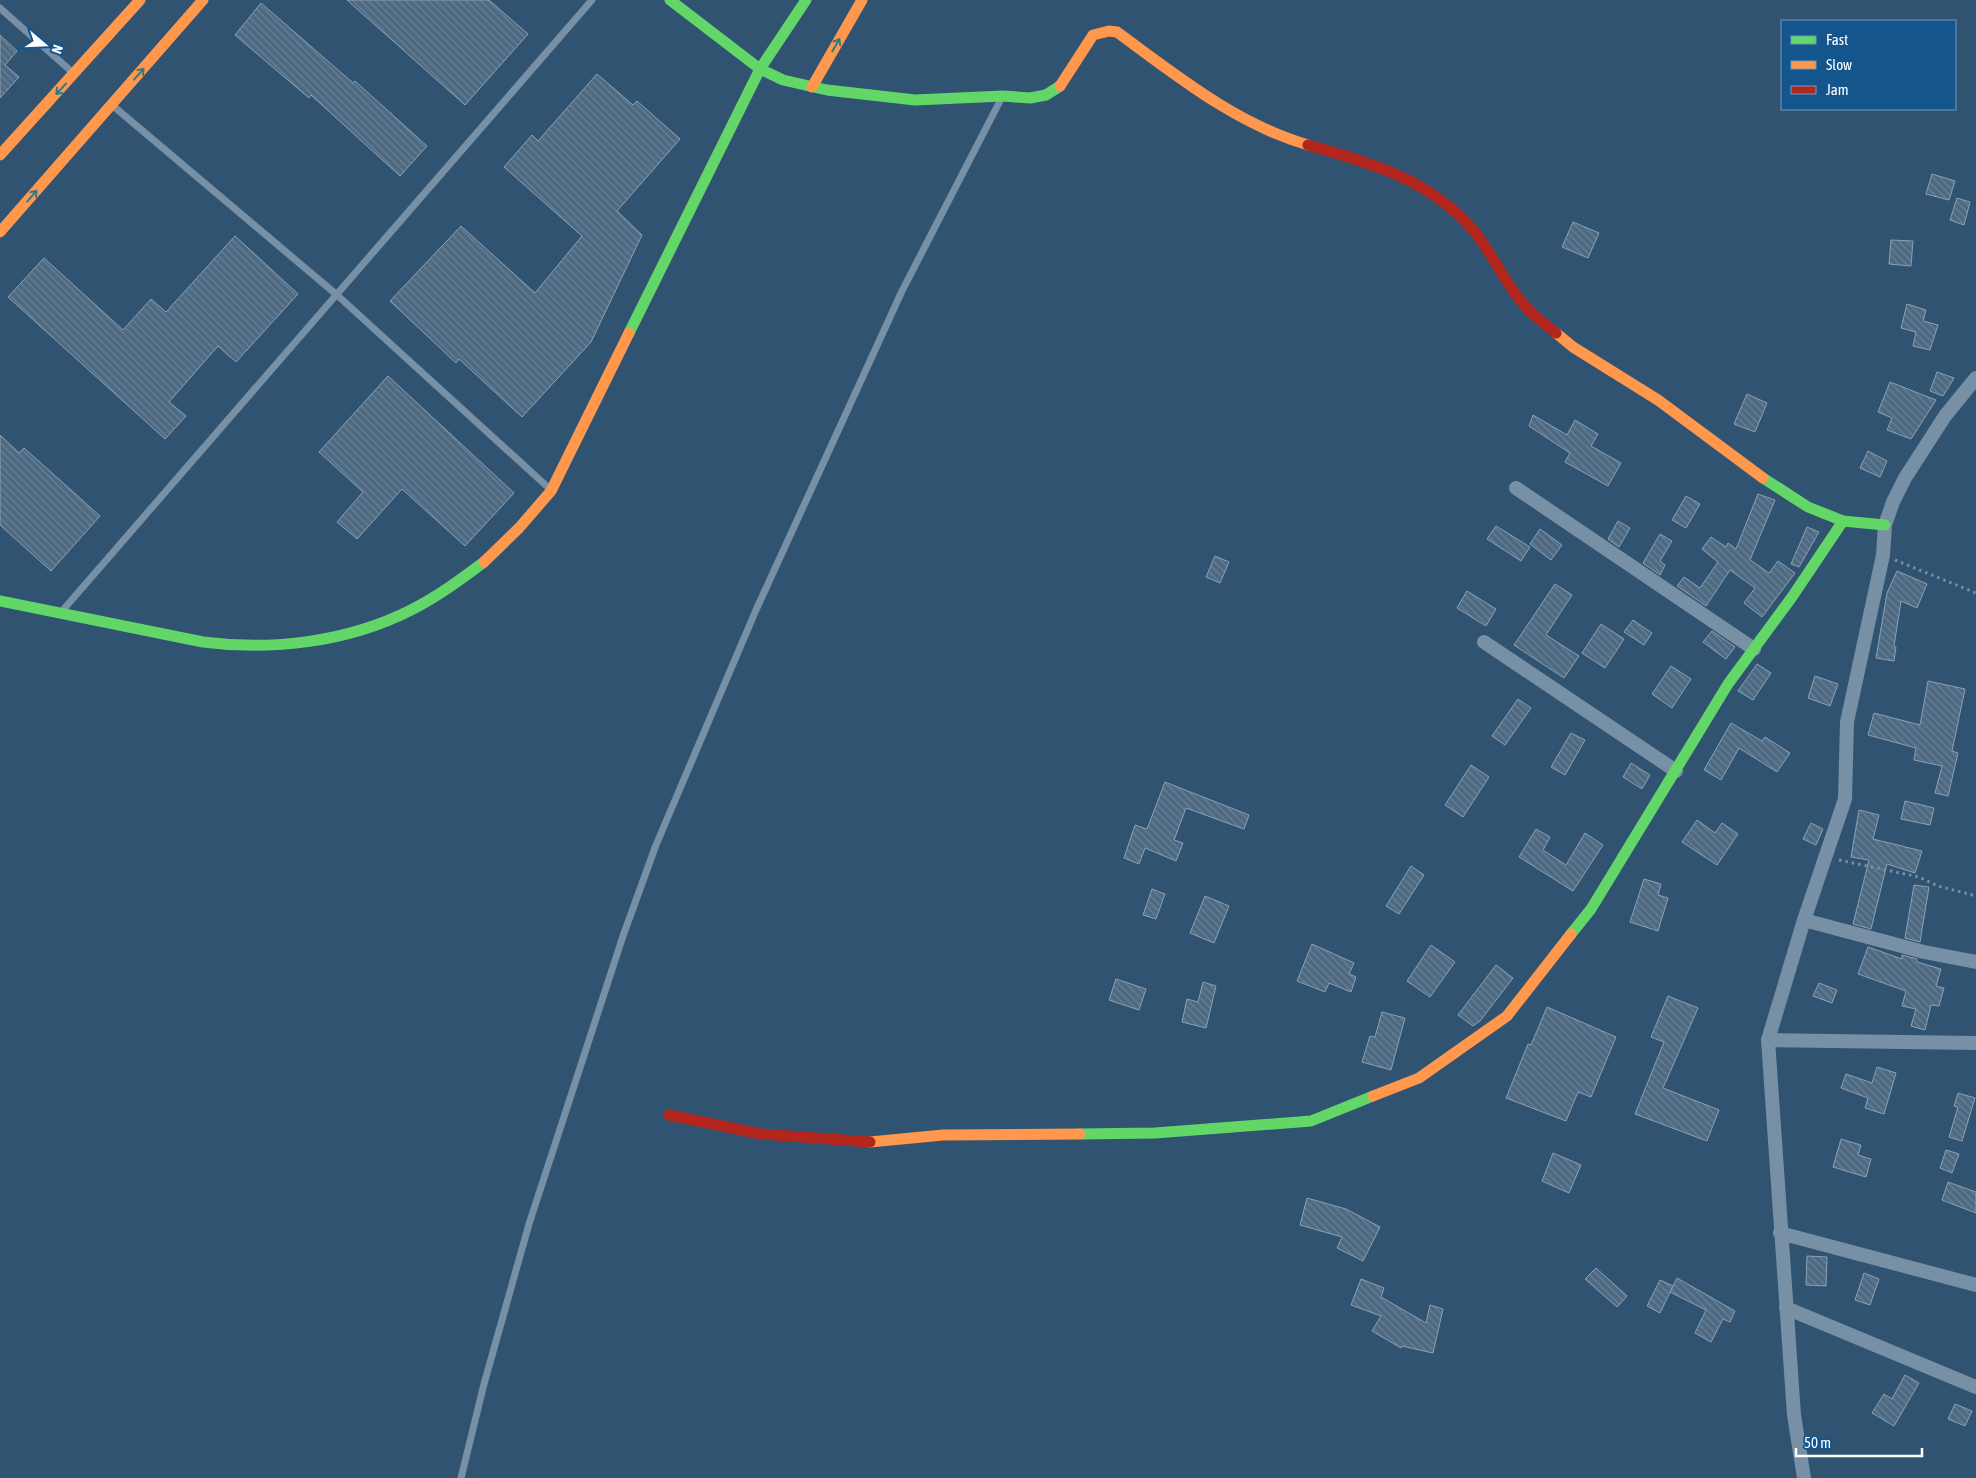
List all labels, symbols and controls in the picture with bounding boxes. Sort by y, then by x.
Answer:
north arrow [20,20,70,70]
legend [1781,20,1956,110]
text: Fast [1826,31,1848,48]
one-way arrow [832,38,842,52]
text: N [48,43,66,56]
text: Slow [1826,56,1852,73]
one-way arrow [134,67,145,80]
text: Jam [1826,81,1849,98]
one-way arrow [55,82,67,95]
one-way arrow [26,189,38,202]
scale bar [1796,1426,1922,1458]
text: 50 m [1804,1434,1831,1451]

